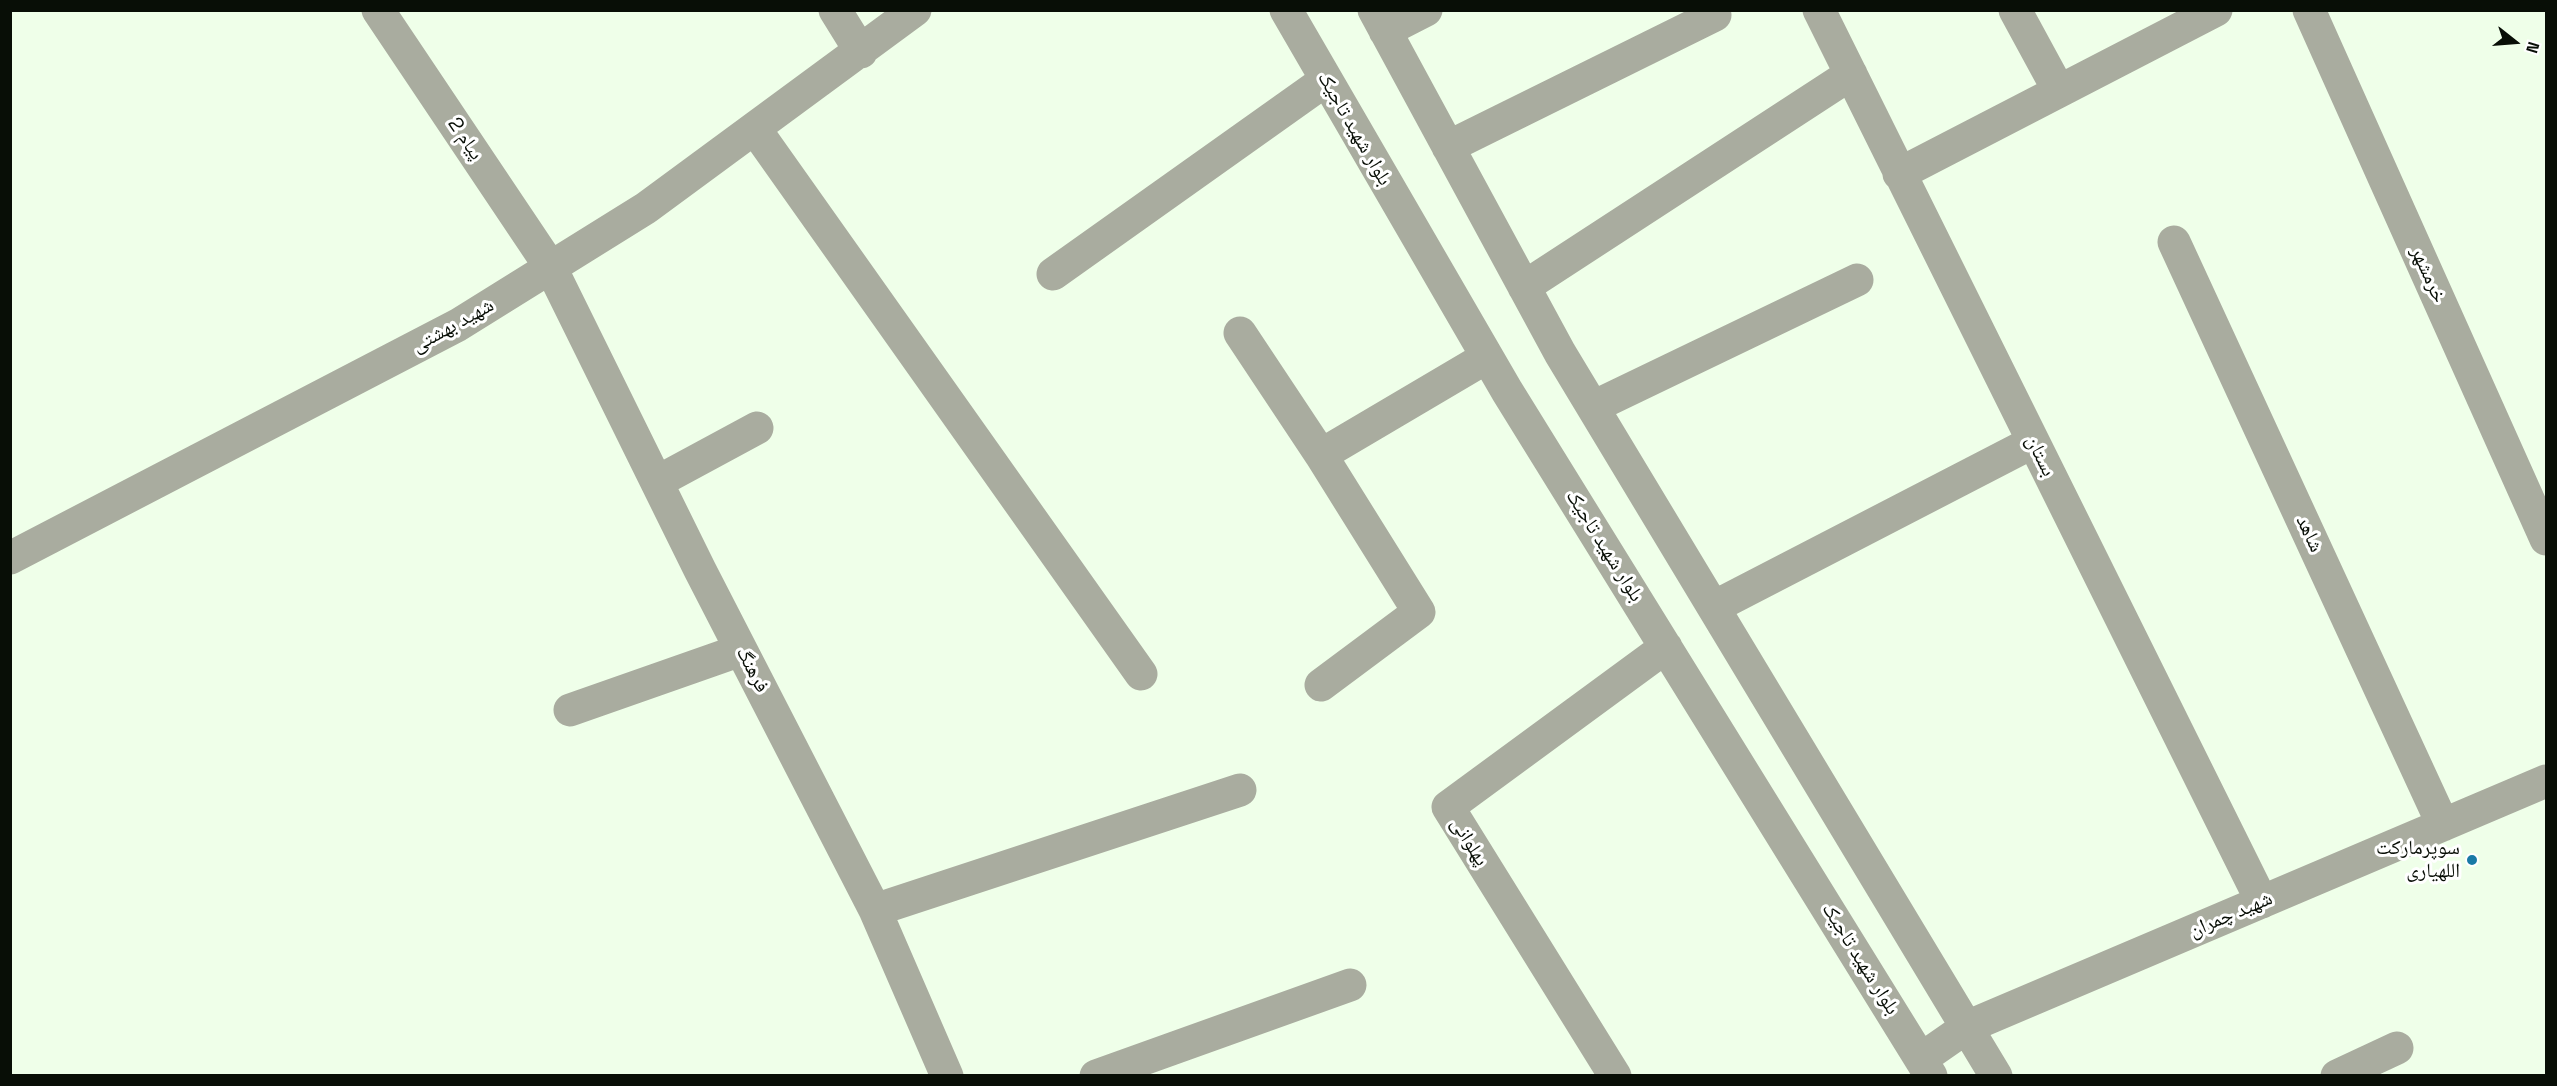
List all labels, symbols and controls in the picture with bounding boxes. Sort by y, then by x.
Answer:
north arrow [2485,12,2545,72]
text: N [2521,39,2544,56]
street label: بلوار شهید تاجیک [1312,68,1396,190]
street label: پیام 2 [442,113,488,165]
street label: خرمشهر [2405,243,2451,307]
street label: شهید بهشتی [408,294,498,358]
street label: بستان [2020,432,2060,480]
street label: بلوار شهید تاجیک [1560,486,1648,606]
street label: شاهد [2290,512,2328,556]
street label: فرهنگ [730,643,774,697]
street label: پهلوانی [1445,813,1493,871]
place label: سوپرمارکت اللهیاری [2376,837,2460,884]
marker: سوپرمارکت اللهیاری [2465,853,2479,867]
street label: شهید چمران [2186,887,2276,943]
street label: بلوار شهید تاجیک [1816,899,1904,1019]

